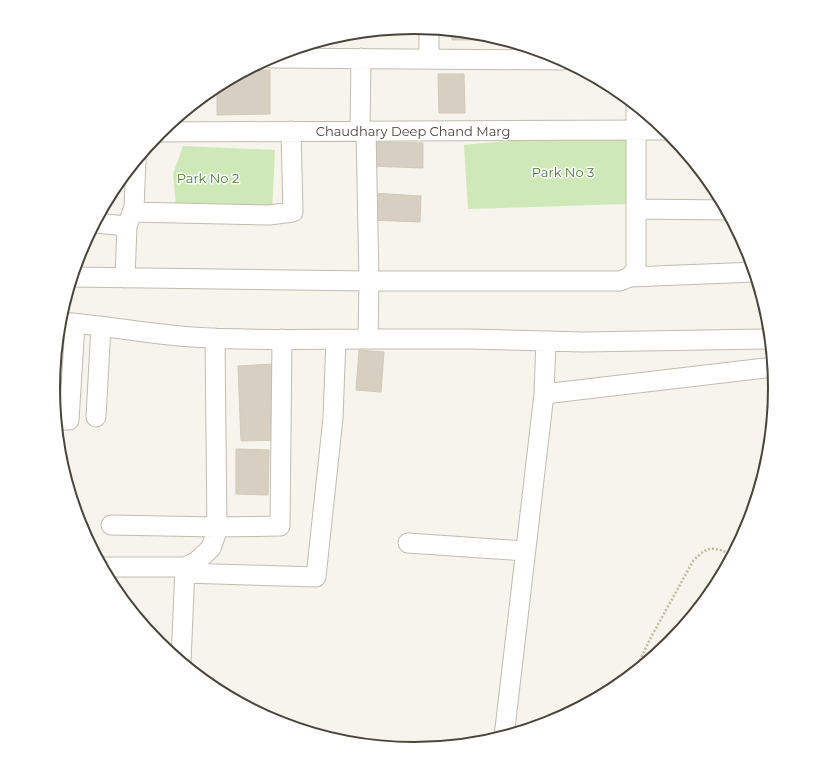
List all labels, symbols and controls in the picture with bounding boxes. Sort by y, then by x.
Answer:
street label: Chaudhary Deep Chand Marg [316,123,510,139]
park label: Park No 3 [532,164,594,180]
park label: Park No 2 [177,170,239,186]

